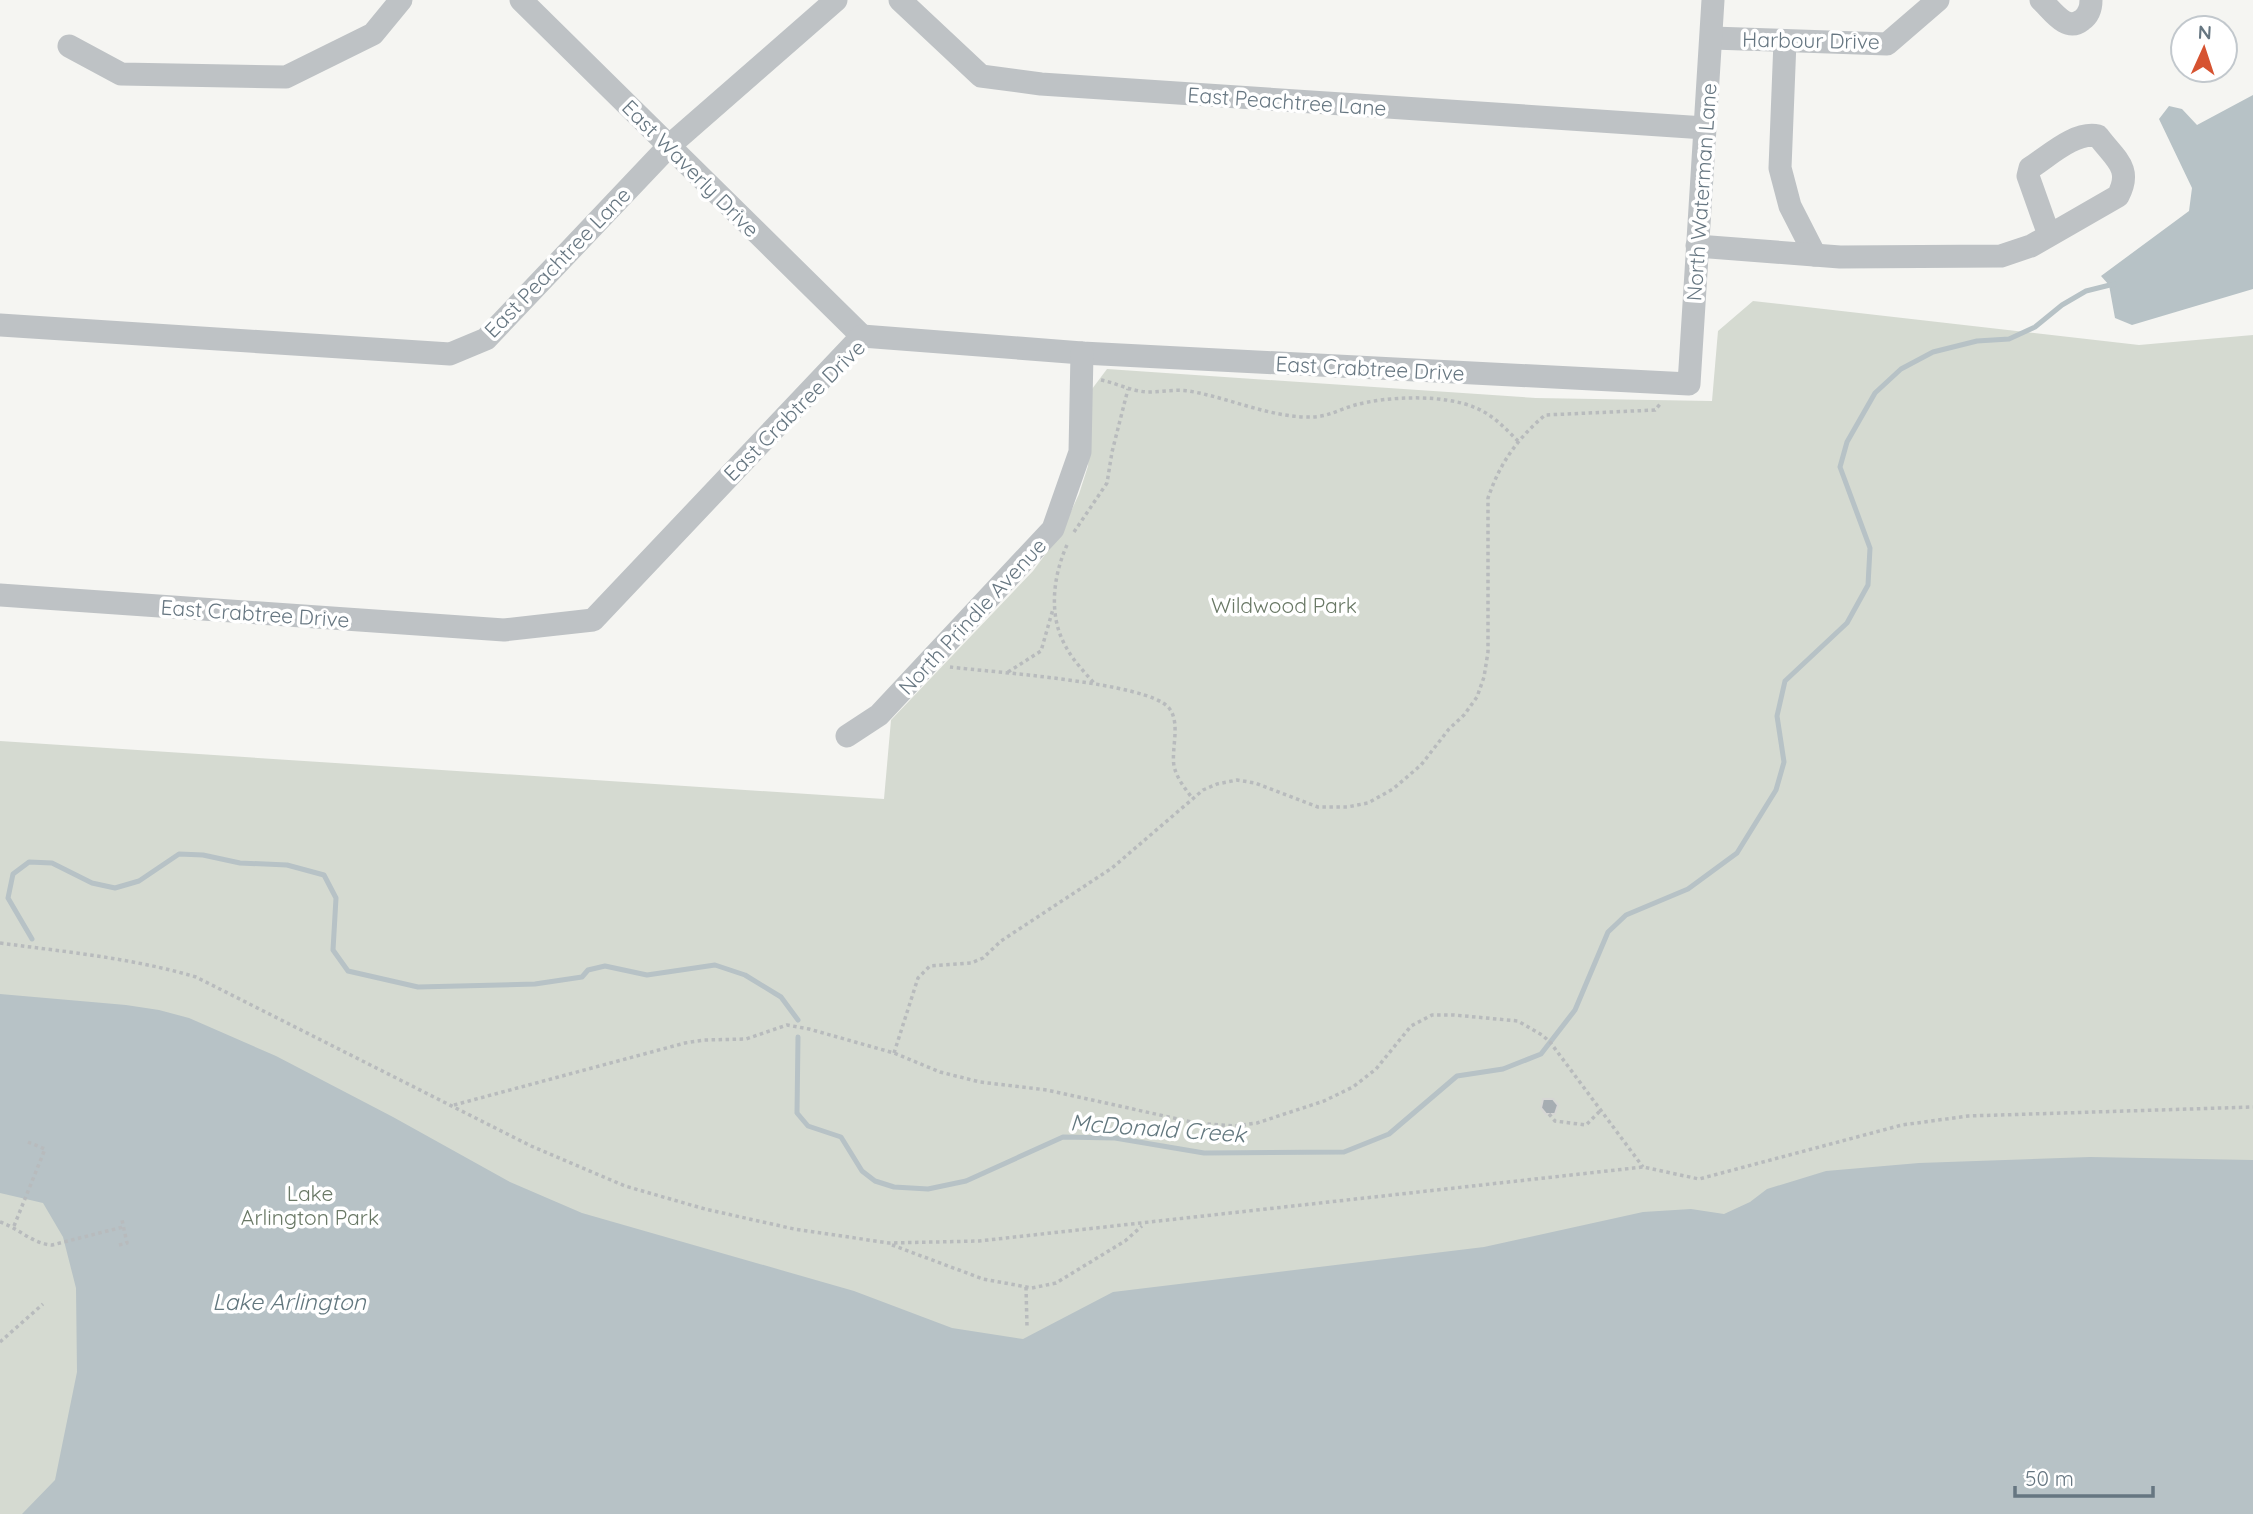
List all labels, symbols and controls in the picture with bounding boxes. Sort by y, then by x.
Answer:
north arrow [2169,14,2239,84]
text: N [2197,20,2212,44]
street label: Harbour Drive [1742,26,1880,54]
street label: East Peachtree Lane [1187,81,1387,121]
street label: North Waterman Lane [1680,82,1722,302]
street label: East Waverly Drive [617,94,765,242]
street label: East Peachtree Lane [478,181,636,343]
street label: East Crabtree Drive [718,334,870,486]
street label: East Crabtree Drive [1275,350,1465,386]
street label: North Prindle Avenue [893,532,1051,700]
park label: Wildwood Park [1211,592,1357,618]
street label: East Crabtree Drive [160,593,350,633]
water label: McDonald Creek [1069,1107,1248,1149]
park label: Lake Arlington Park [241,1180,379,1230]
water label: Lake Arlington [212,1287,367,1316]
scale bar [2015,1454,2153,1498]
text: 50 m [2025,1465,2074,1491]

